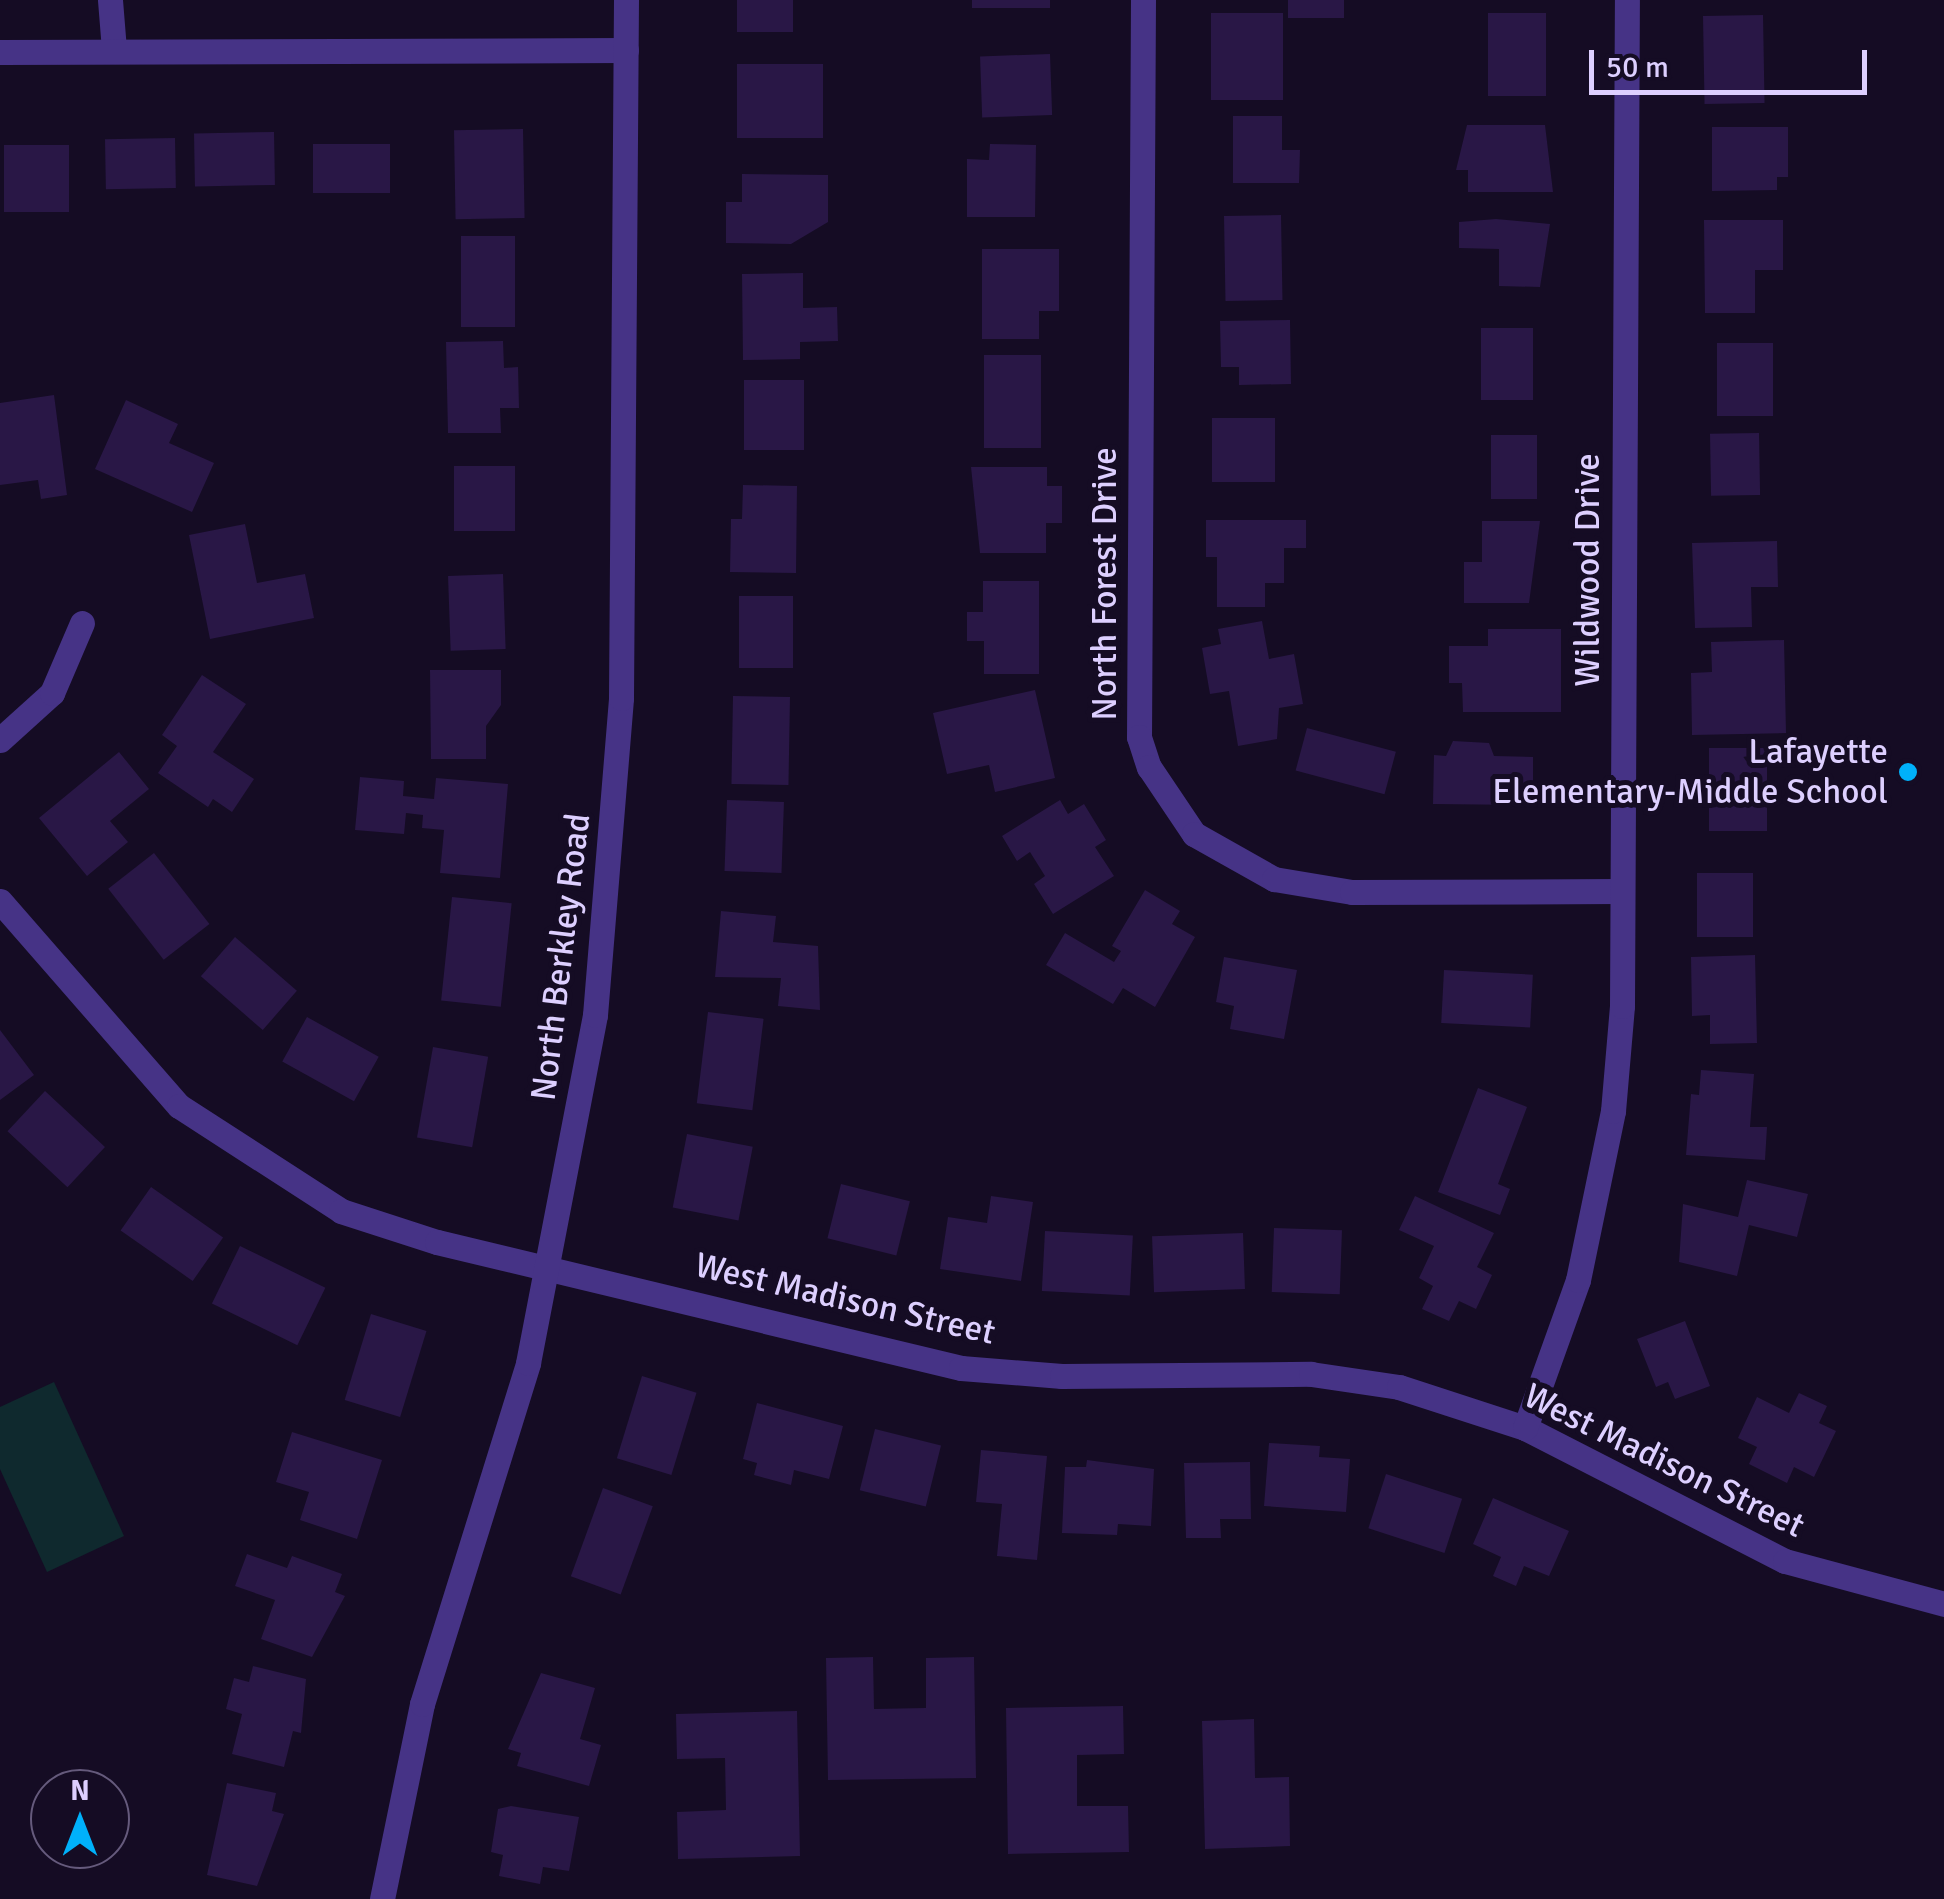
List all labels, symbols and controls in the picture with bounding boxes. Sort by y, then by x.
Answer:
scale bar [1594,30,1872,92]
text: 50 m [1606,49,1669,86]
street label: North Forest Drive [1084,447,1126,721]
street label: Wildwood Drive [1567,453,1609,687]
place label: Lafayette Elementary-Middle School [1492,731,1888,813]
marker: Lafayette Elementary-Middle School [1897,761,1919,783]
street label: North Berkley Road [523,811,599,1103]
street label: West Madison Street [691,1244,999,1354]
street label: West Madison Street [1517,1375,1811,1547]
north arrow [30,1769,130,1869]
text: N [70,1774,90,1808]

